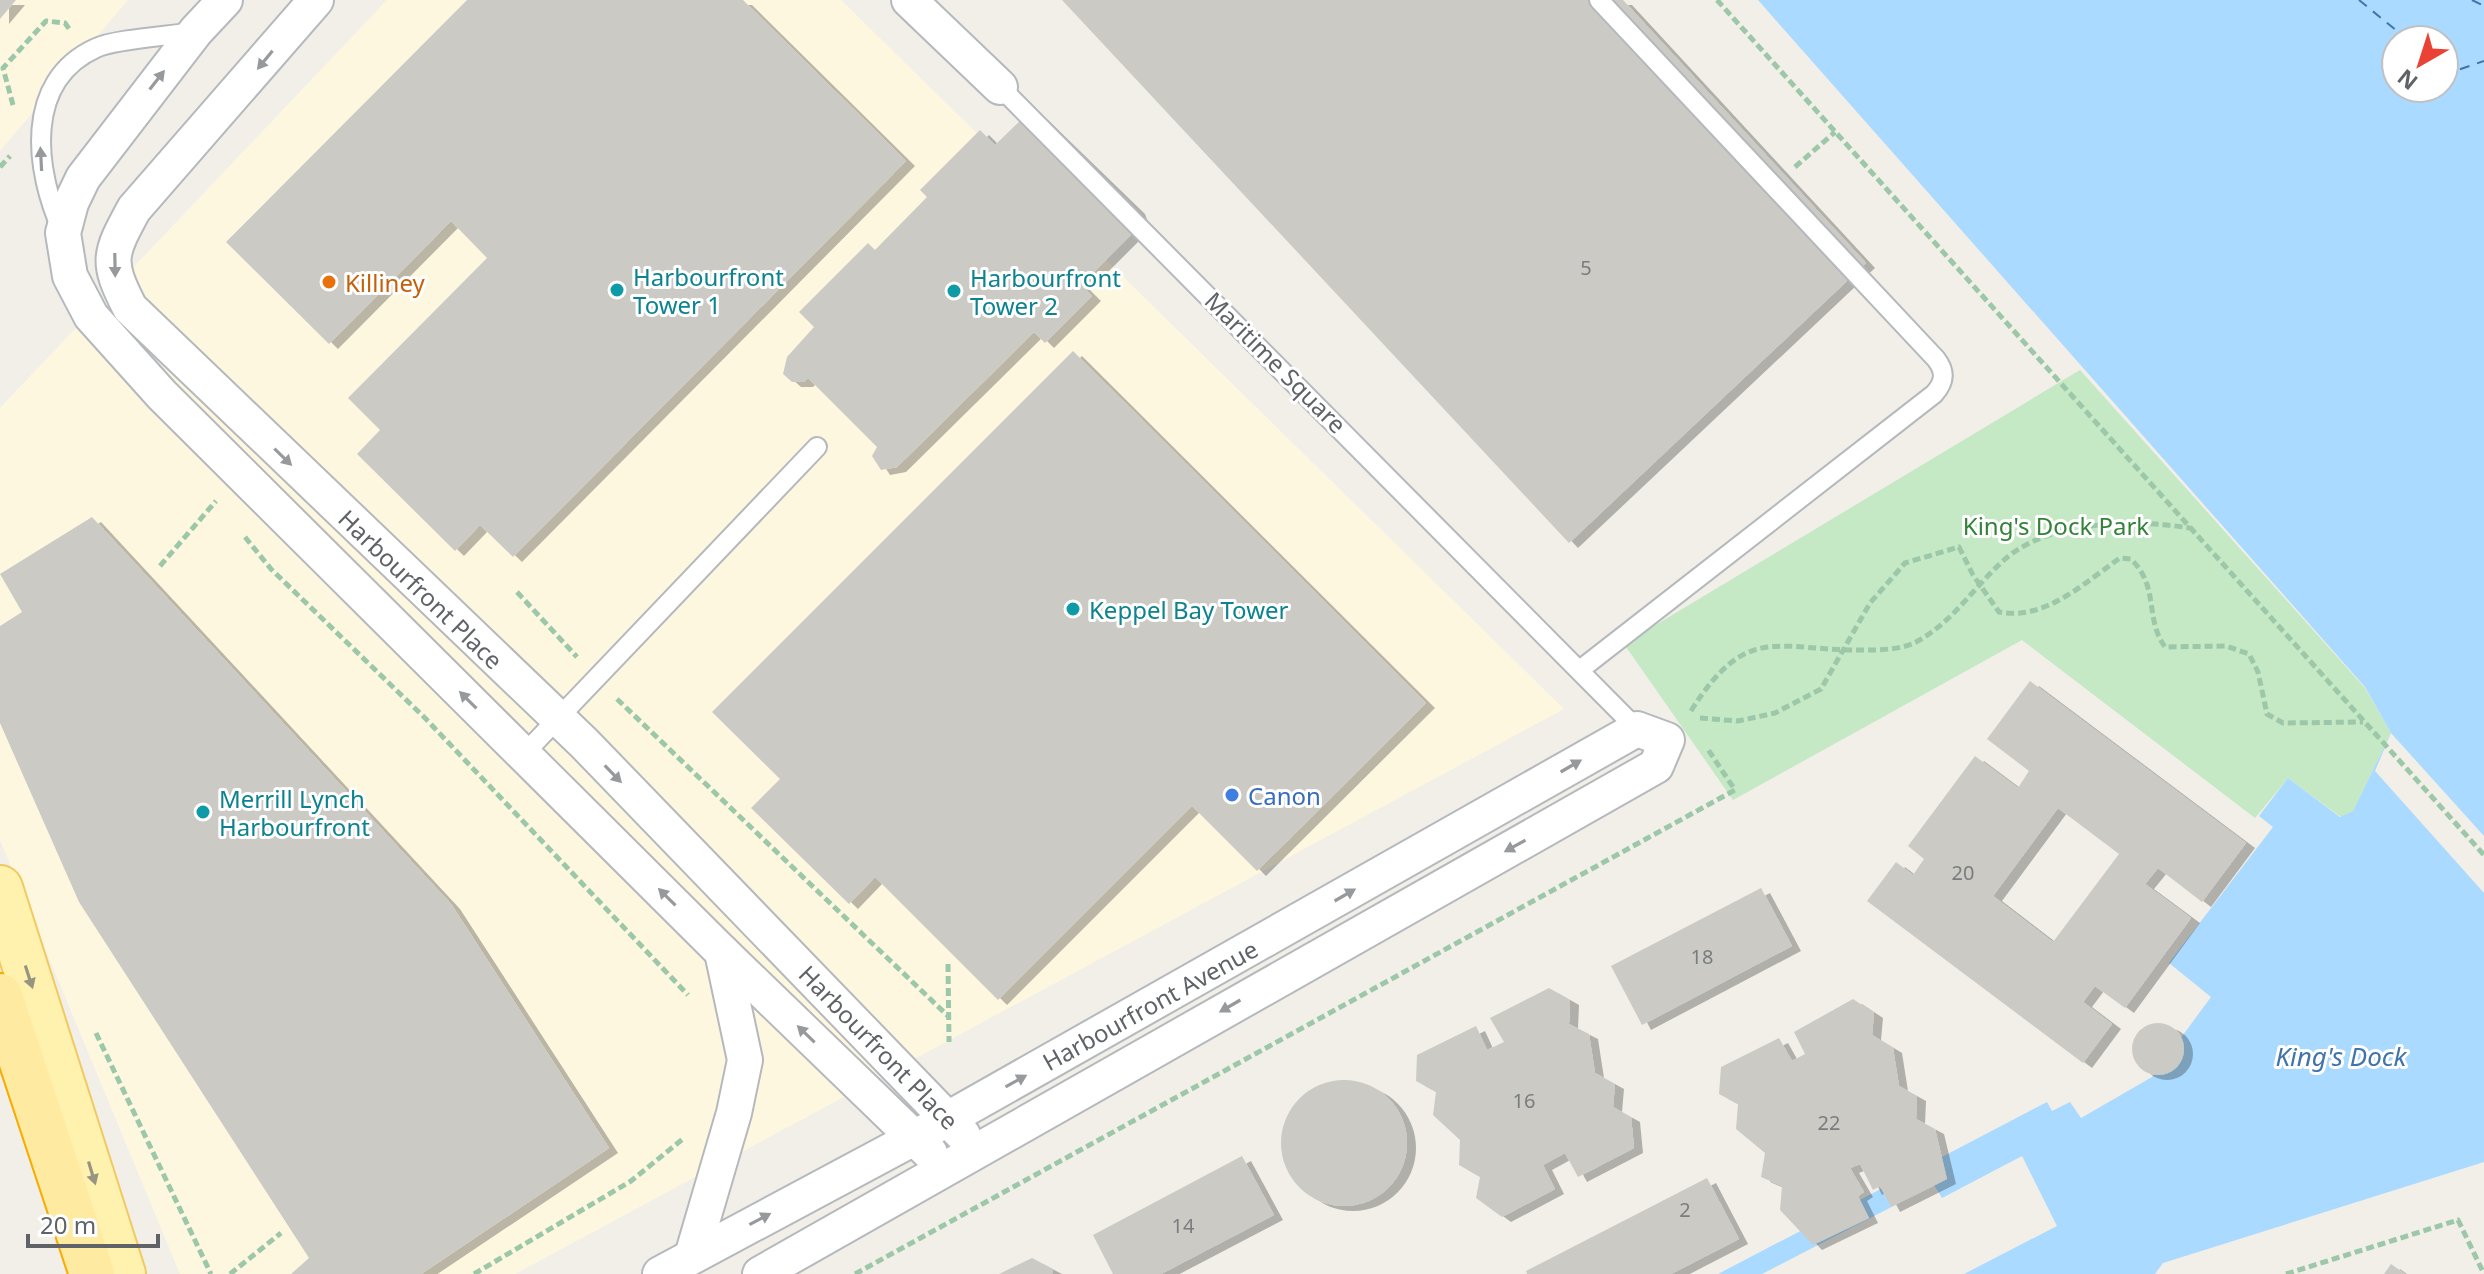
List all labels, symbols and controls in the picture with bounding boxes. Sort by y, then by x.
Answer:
north arrow [2380,24,2460,104]
one-way arrow [257,49,274,69]
text: N [2390,63,2423,98]
one-way arrow [148,70,165,90]
one-way arrow [34,146,47,171]
one-way arrow [108,252,121,278]
house number: 5 [1580,254,1592,281]
place label: Harbourfront Tower 1 [633,260,784,321]
place label: Harbourfront Tower 2 [970,261,1121,322]
place label: Killiney [345,266,426,299]
marker: Killiney [320,273,338,291]
marker: Harbourfront Tower 1 [608,281,626,299]
marker: Harbourfront Tower 2 [945,282,963,300]
street label: Maritime Square [1198,284,1354,440]
one-way arrow [273,447,292,465]
street label: Harbourfront Place [332,502,510,676]
park label: King's Dock Park [1963,509,2149,542]
place label: Keppel Bay Tower [1089,593,1289,626]
marker: Keppel Bay Tower [1064,600,1082,618]
one-way arrow [459,691,478,709]
one-way arrow [1560,759,1582,773]
one-way arrow [604,764,622,783]
place label: Canon [1248,779,1321,812]
place label: Merrill Lynch Harbourfront [219,782,370,843]
marker: Canon [1223,786,1241,804]
marker: Merrill Lynch Harbourfront [194,803,212,821]
one-way arrow [1503,839,1526,853]
house number: 20 [1952,859,1974,886]
one-way arrow [658,888,676,907]
one-way arrow [1334,888,1356,902]
street label: Harbourfront Avenue [1036,932,1264,1078]
house number: 18 [1691,943,1713,970]
street label: Harbourfront Place [792,958,966,1136]
one-way arrow [24,965,36,989]
one-way arrow [1219,999,1241,1013]
one-way arrow [797,1025,816,1044]
water label: King's Dock [2276,1038,2408,1074]
one-way arrow [1005,1074,1027,1088]
house number: 16 [1513,1087,1535,1114]
house number: 22 [1818,1109,1840,1136]
one-way arrow [86,1162,98,1186]
house number: 2 [1679,1196,1691,1223]
scale bar [28,1198,158,1248]
text: 20 m [40,1208,96,1241]
house number: 14 [1172,1212,1195,1239]
one-way arrow [749,1213,772,1226]

